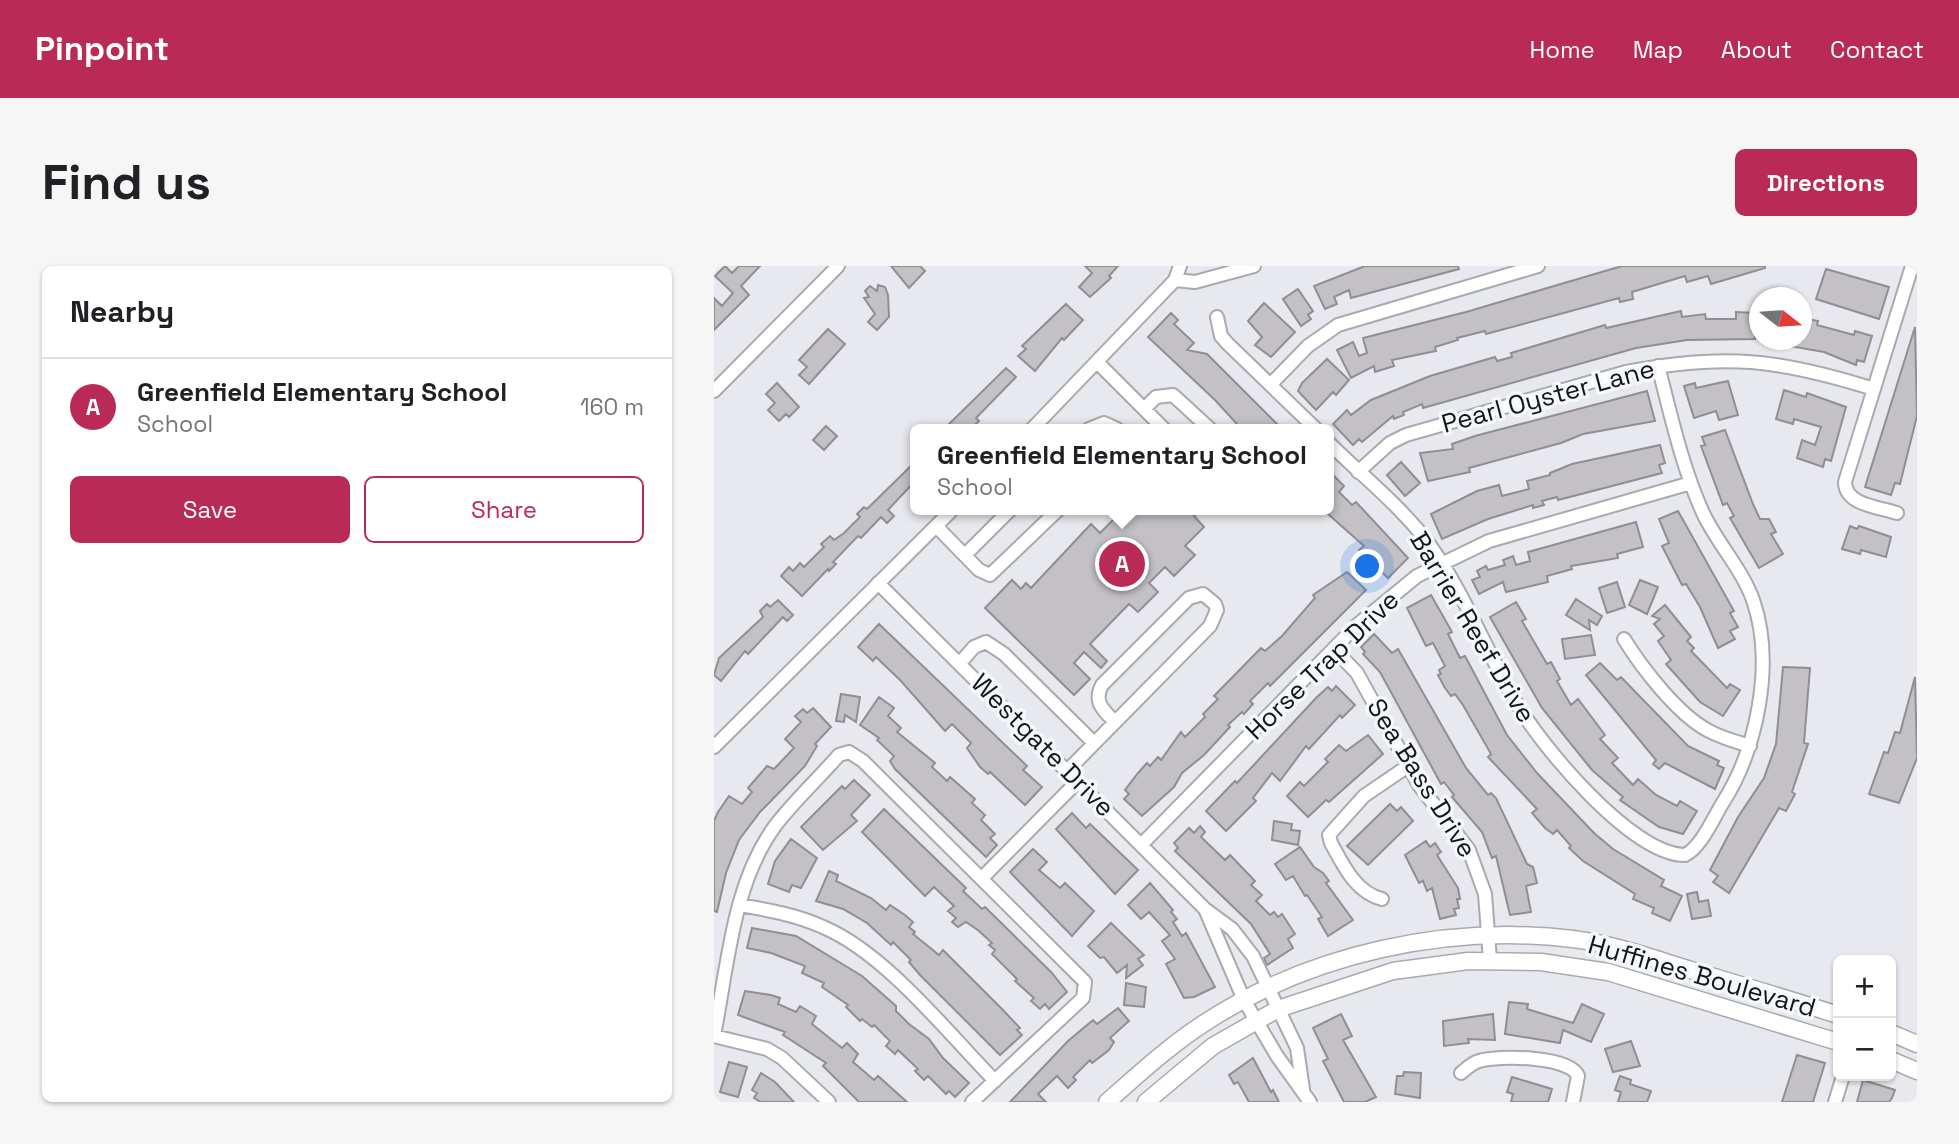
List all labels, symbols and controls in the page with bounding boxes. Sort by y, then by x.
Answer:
text: Pinpoint [35,28,169,70]
text: Home [1529,34,1595,65]
text: Map [1633,34,1683,65]
text: About [1721,34,1792,65]
text: Contact [1830,34,1924,65]
button: Directions [1735,149,1917,216]
text: Find us [42,151,211,213]
north arrow [1749,287,1812,350]
text: Nearby [70,292,174,331]
street label: Pearl Oyster Lane [1438,351,1658,441]
text: Greenfield Elementary School [137,375,507,409]
text: A [86,392,100,422]
text: 160 m [580,392,644,422]
text: School [137,409,213,439]
popup [910,424,1334,515]
text: Greenfield Elementary School [937,438,1307,472]
text: School [937,472,1013,502]
button: Save [70,476,350,543]
button: Share [364,476,644,543]
street label: Barrier Reef Drive [1403,525,1543,729]
pin: A [1099,538,1145,590]
your location [1350,549,1384,583]
street label: Horse Trap Drive [1238,583,1406,747]
street label: Westgate Drive [964,666,1122,824]
street label: Sea Bass Drive [1360,692,1484,864]
street label: Huffines Boulevard [1584,927,1820,1025]
map controls [1833,955,1896,1081]
button: + [1833,955,1896,1018]
button: − [1833,1018,1896,1081]

